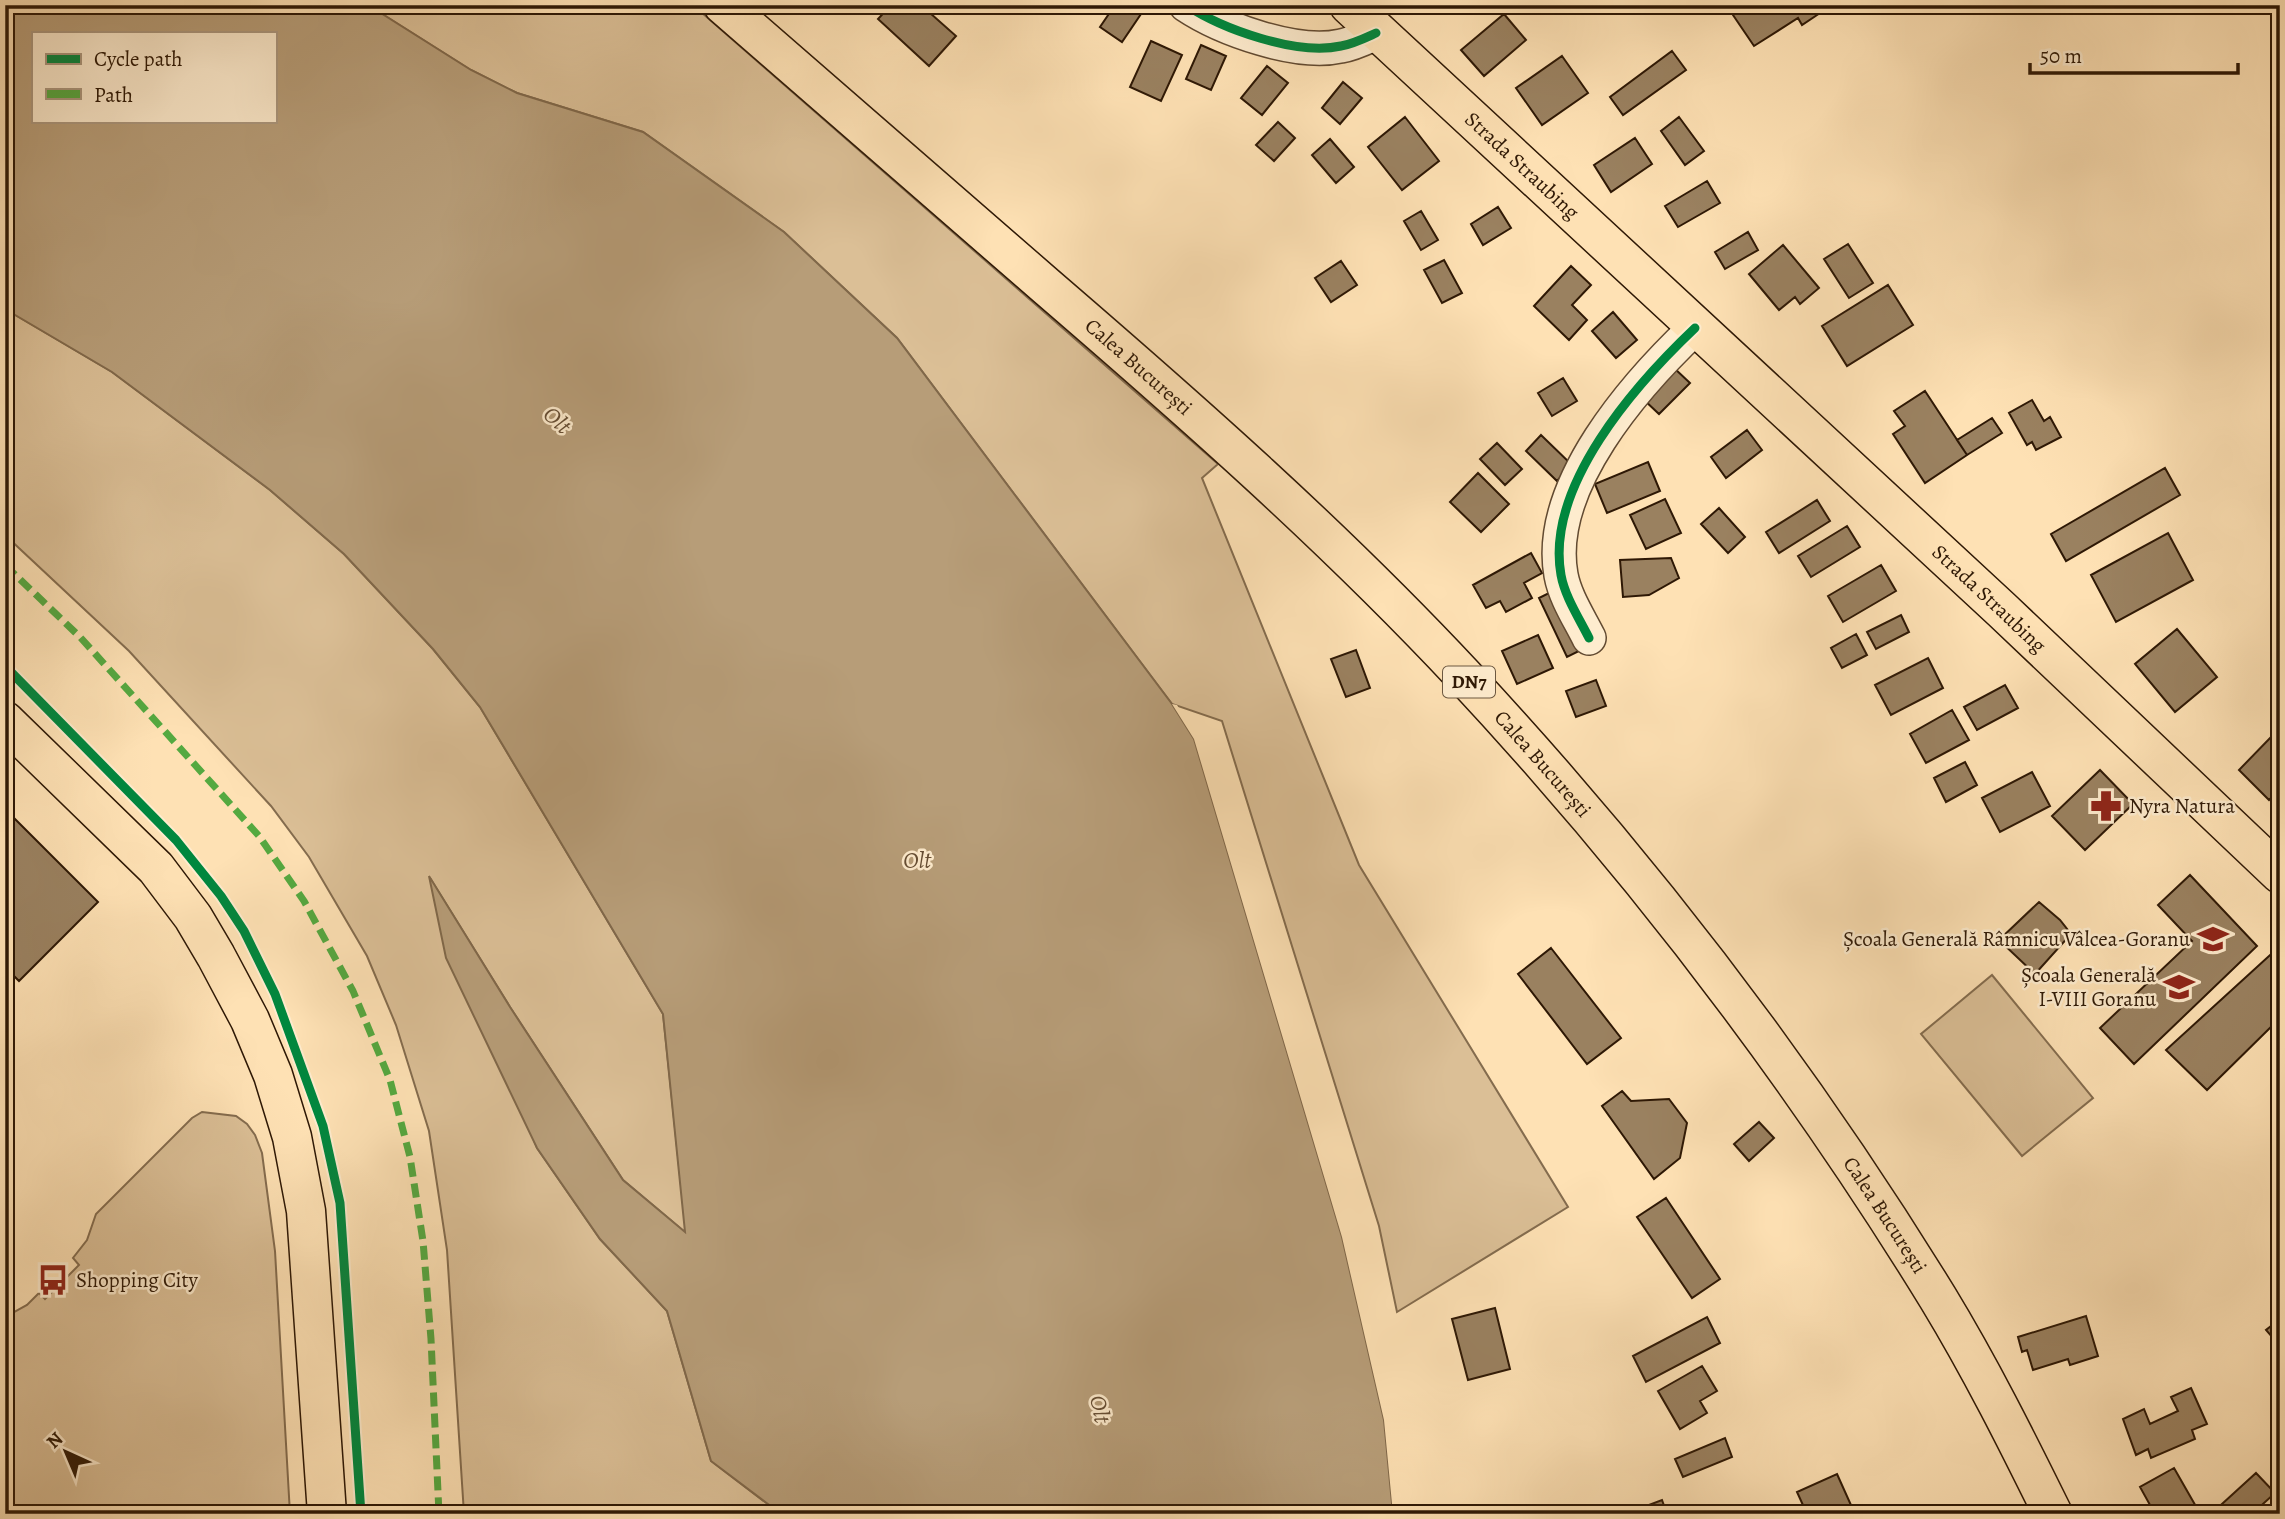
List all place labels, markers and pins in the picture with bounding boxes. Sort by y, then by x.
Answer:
pharmacy icon: Nyra Natura [2089,789,2123,823]
place label: Nyra Natura [2129,792,2235,820]
school or university icon: Școala Generală Râmnicu Vâlcea-Goranu [2196,922,2230,956]
place label: Școala Generală Râmnicu Vâlcea-Goranu [1843,925,2191,953]
place label: Școala Generală I-VIII Goranu [2021,961,2157,1013]
school or university icon: Școala Generală I-VIII Goranu [2162,970,2196,1004]
bus stop icon: Shopping City [36,1263,70,1297]
place label: Shopping City [76,1266,198,1294]

